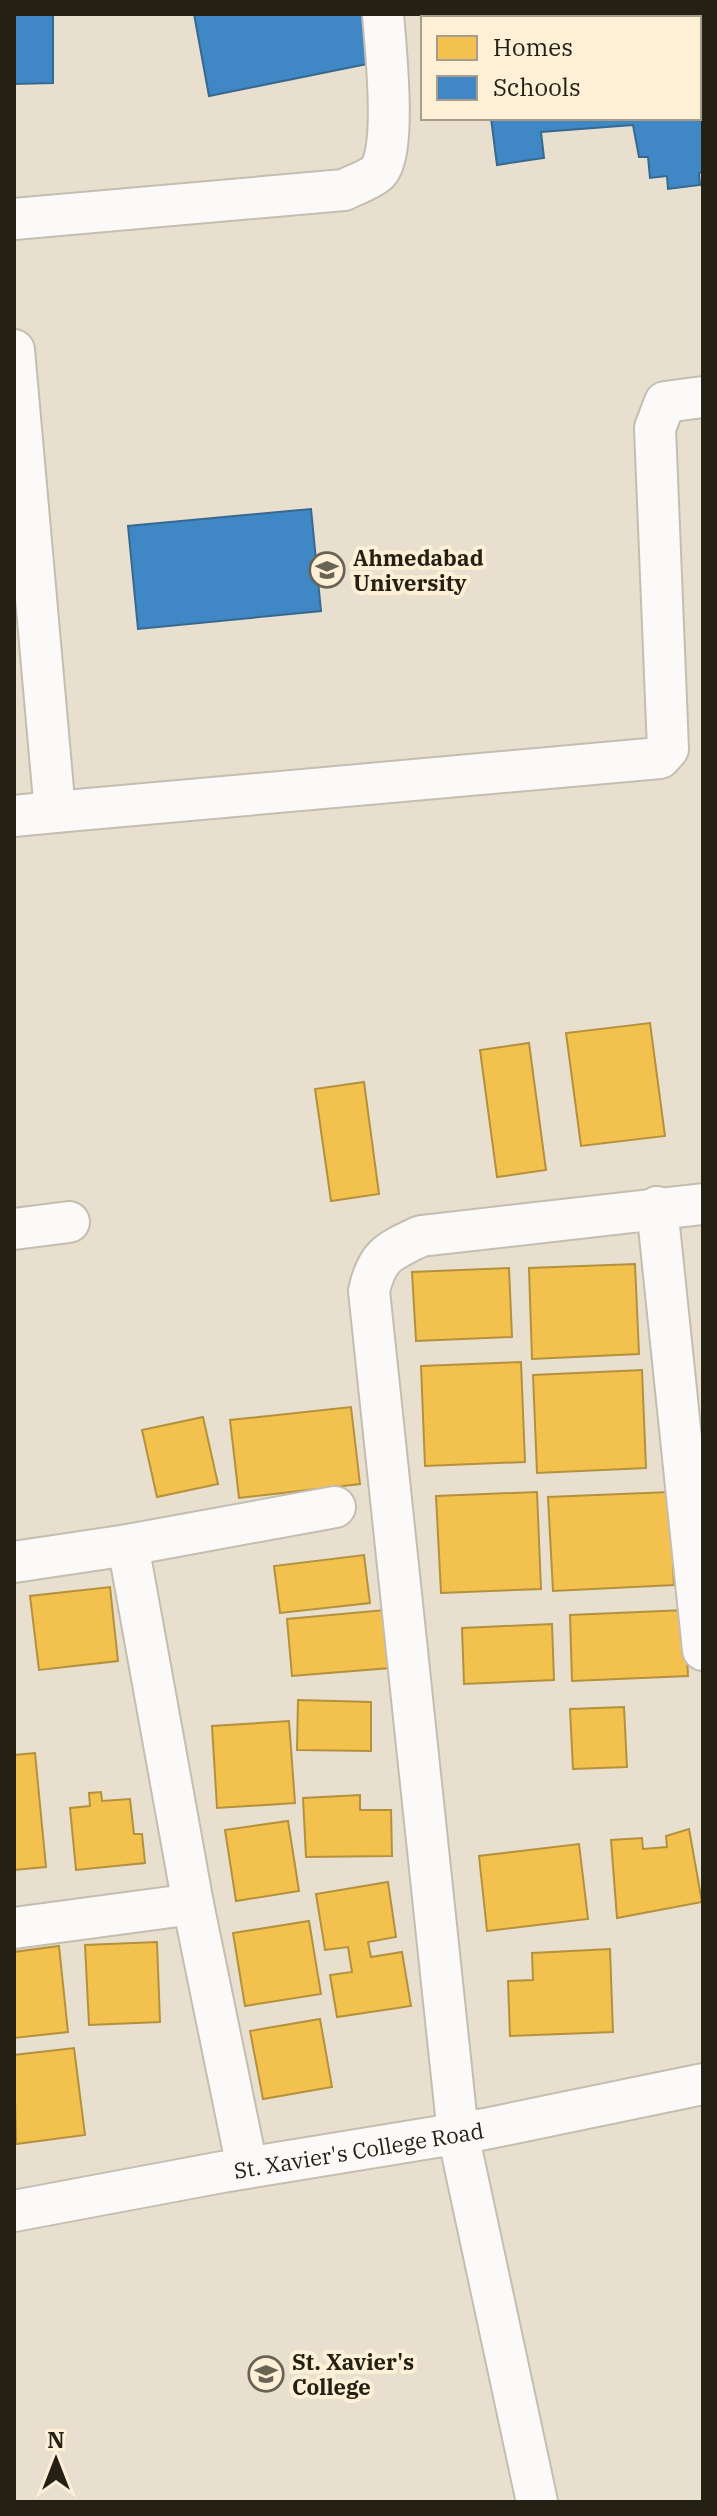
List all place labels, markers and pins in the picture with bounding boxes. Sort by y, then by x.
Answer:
place label: Ahmedabad University [353,543,484,597]
school or university icon: Ahmedabad University [308,551,346,589]
place label: St. Xavier's College [292,2347,414,2401]
school or university icon: St. Xavier's College [247,2355,285,2393]

